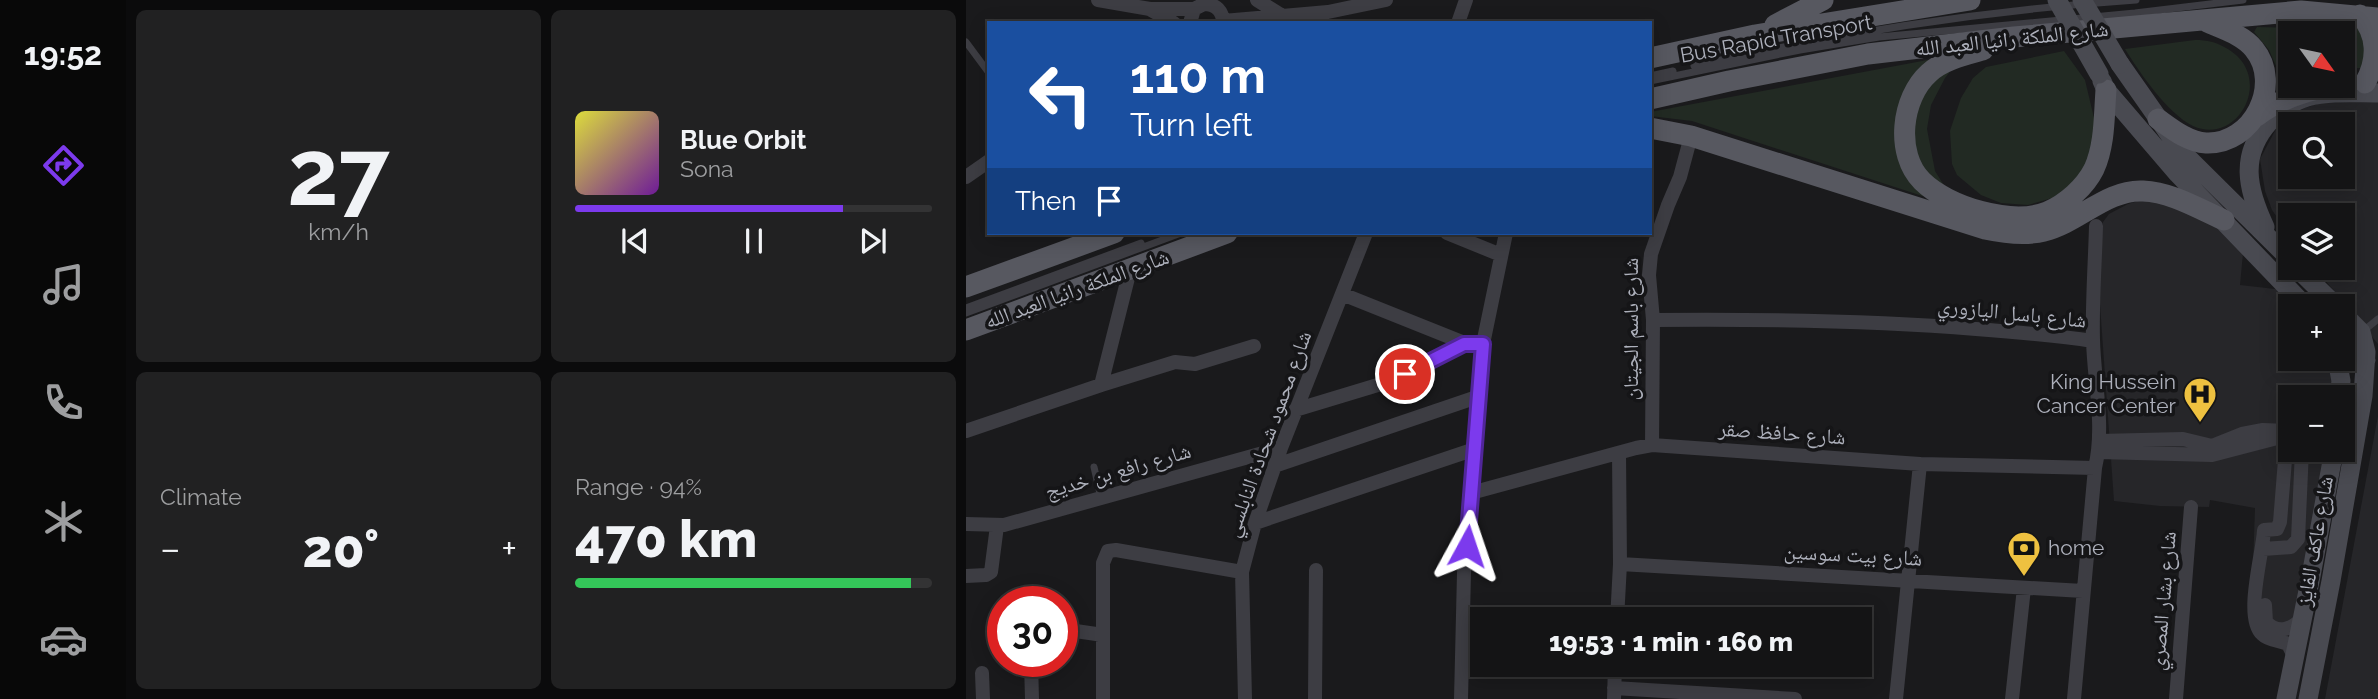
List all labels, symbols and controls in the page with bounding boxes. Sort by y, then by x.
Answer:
street label: Bus Rapid Transport [1678,9,1874,68]
street label: شارع الملكة رانيا العبد الله [1914,16,2110,62]
north arrow [2278,21,2356,98]
map controls [2278,21,2355,462]
text: 19:52 [24,35,102,72]
text: 110 m [1130,47,1266,104]
icon: left [1015,49,1106,140]
text: Turn left [1130,106,1252,143]
button: search [2278,112,2355,189]
text: 27 [287,119,390,226]
text: Blue Orbit [680,125,807,155]
icon: directions [39,141,88,190]
text: Sona [680,155,734,182]
icon: arrive [1090,182,1128,220]
text: Then [1015,186,1076,216]
button: layers [2278,203,2355,280]
text: km/h [308,218,369,245]
icon: previous [616,222,654,260]
icon: pause [735,222,773,260]
icon: next [854,222,892,260]
street label: شارع الملكة رانيا العبد الله [981,244,1173,334]
street label: شارع باسم الجيتان [1618,258,1645,400]
icon: music [39,260,88,309]
street label: شارع باسل اليازوري [1936,292,2088,337]
button: + [2278,294,2355,371]
street label: شارع محمود شحادة النابلسي [1219,327,1321,542]
pin [1375,344,1435,404]
icon: arrive [1386,355,1424,393]
place label: King Hussein Cancer Center [2036,369,2177,418]
hospital icon: King Hussein Cancer Center [2181,375,2219,424]
icon: phone [39,378,88,427]
button: − [2278,385,2355,462]
street label: شارع حافظ صقر [1716,416,1847,450]
street label: شارع رافع بن خديج [1042,438,1194,504]
text: Range · 94% [575,473,702,500]
street label: شارع عاكف الفايز [2291,474,2339,609]
text: Climate [160,483,242,510]
icon: climate [39,497,88,546]
text: 470 km [575,508,757,569]
position arrow [1430,509,1504,583]
text: 20° [303,518,379,579]
text: − [160,526,180,571]
text: + [501,526,517,571]
bank icon: home [2005,529,2043,578]
street label: شارع بشار المصري [2144,530,2185,672]
place label: home [2048,535,2104,560]
street label: شارع بيت سوسين [1783,538,1923,572]
speed limit sign: 30 [987,586,1078,677]
icon: car [39,615,88,664]
text: 19:53 · 1 min · 160 m [1549,627,1793,657]

